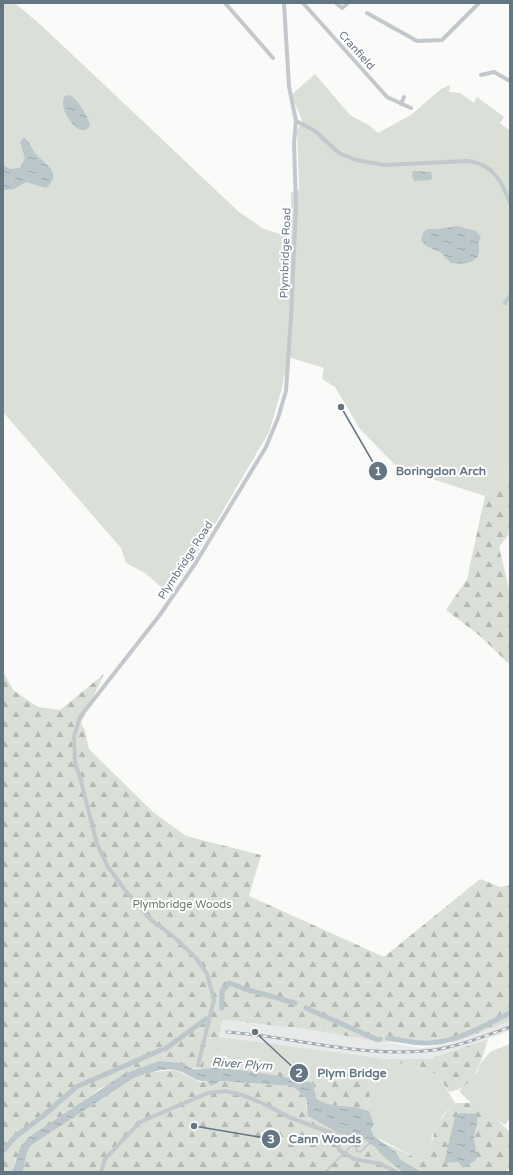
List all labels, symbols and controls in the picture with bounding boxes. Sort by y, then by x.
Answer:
street label: Cranfield [336,28,377,72]
street label: Plymbridge Road [277,207,294,299]
callout: Boringdon Arch [368,459,495,483]
text: 1 [374,464,382,478]
text: Boringdon Arch [396,464,486,479]
street label: Plymbridge Road [155,519,216,602]
park label: Plymbridge Woods [132,898,232,911]
water label: River Plym [211,1055,274,1073]
callout: Plym Bridge [289,1061,395,1085]
text: 2 [295,1066,303,1080]
text: Plym Bridge [317,1066,387,1081]
callout: Cann Woods [261,1127,369,1151]
text: 3 [267,1132,275,1146]
text: Cann Woods [289,1132,361,1146]

